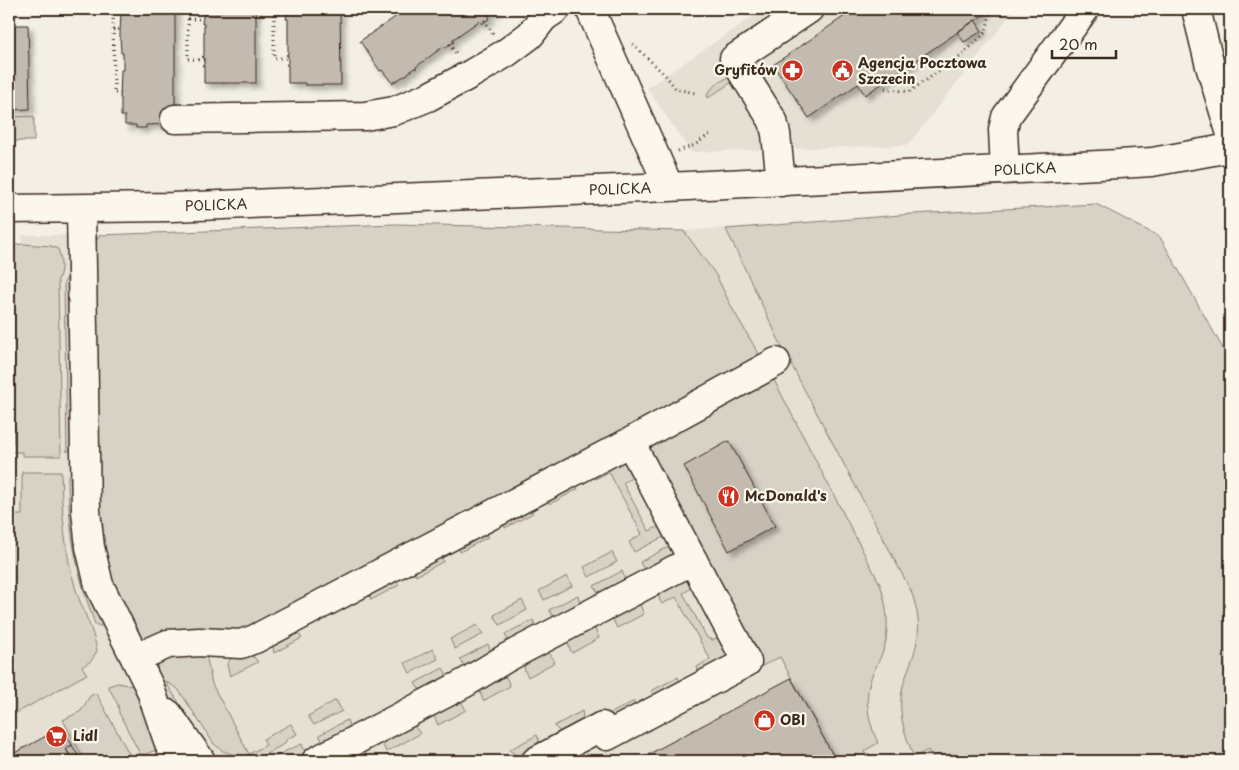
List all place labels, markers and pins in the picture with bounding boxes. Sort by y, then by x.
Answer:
place label: Agencja Pocztowa Szczecin [858,52,987,89]
pharmacy icon: Gryfitów [781,58,805,82]
place label: Gryfitów [714,59,777,80]
public building icon: Agencja Pocztowa Szczecin [830,59,854,83]
restaurant icon: McDonald's [717,484,741,508]
place label: McDonald's [745,485,827,506]
shop icon: OBI [752,708,776,732]
place label: OBI [780,709,805,730]
supermarket icon: Lidl [45,724,69,748]
place label: Lidl [73,725,98,746]

